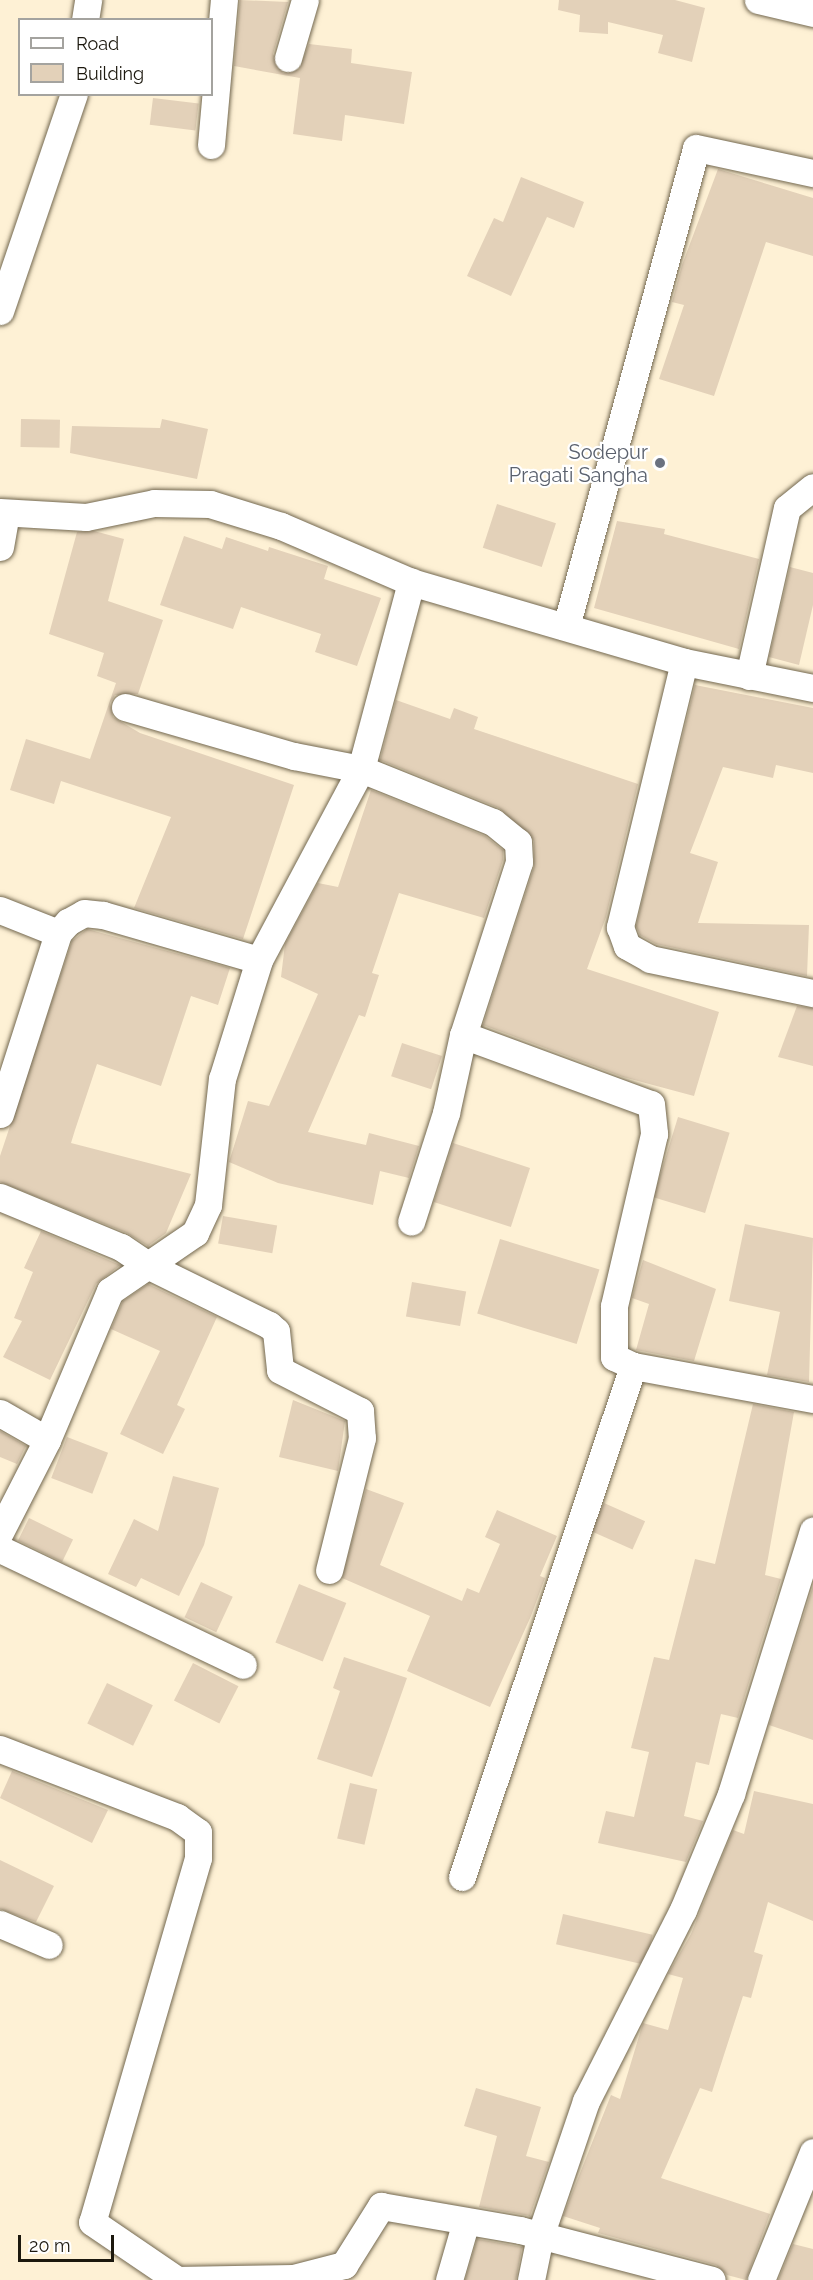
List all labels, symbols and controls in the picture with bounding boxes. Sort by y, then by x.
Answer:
legend [18,18,213,96]
text: Road [76,33,119,54]
text: Building [76,63,144,84]
place label: Sodepur Pragati Sangha [509,440,648,487]
marker: Sodepur Pragati Sangha [653,456,667,470]
scale bar [21,2223,117,2261]
text: 20 m [29,2235,71,2256]

